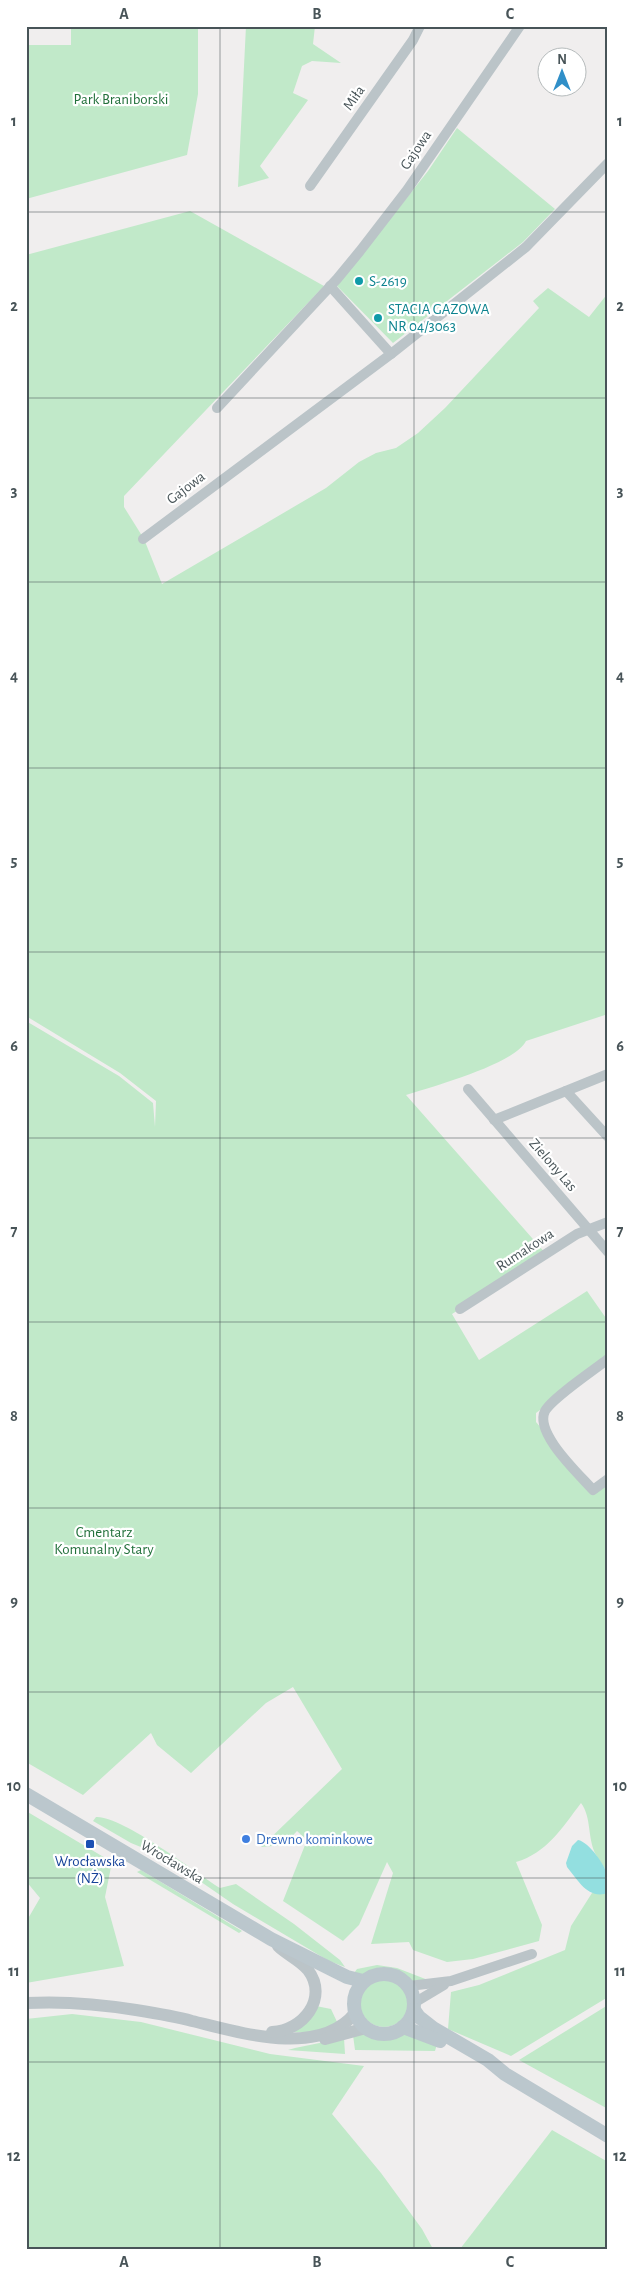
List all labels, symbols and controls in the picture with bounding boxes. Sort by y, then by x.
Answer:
text: A [119,6,129,22]
text: B [312,6,322,22]
text: C [506,6,515,22]
north arrow [536,48,586,98]
text: N [557,53,567,67]
street label: Miła [340,83,368,113]
park label: Park Braniborski [74,92,168,107]
text: 1 [11,113,17,129]
text: 1 [617,113,623,129]
street label: Gajowa [398,128,434,172]
place label: S-2619 [369,274,407,289]
marker: S-2619 [353,275,365,287]
text: 2 [10,298,18,314]
text: 2 [616,298,624,314]
place label: STACIA GAZOWA NR 04/3063 [388,302,490,334]
marker: STACIA GAZOWA NR 04/3063 [372,312,384,324]
street label: Gajowa [164,469,208,507]
text: 3 [11,483,18,499]
text: 3 [617,483,624,499]
text: 4 [10,668,18,684]
text: 4 [616,668,624,684]
text: 5 [11,853,18,869]
text: 5 [617,853,624,869]
text: 6 [10,1038,18,1054]
text: 6 [616,1038,624,1054]
street label: Zielony Las [526,1136,580,1194]
text: 7 [11,1223,18,1239]
text: 7 [617,1223,624,1239]
street label: Rumakowa [494,1226,556,1274]
text: 8 [10,1408,18,1424]
text: 8 [616,1408,624,1424]
park label: Cmentarz Komunalny Stary [54,1525,154,1557]
text: 9 [10,1593,18,1609]
text: 9 [616,1593,624,1609]
text: 10 [7,1778,21,1794]
text: 10 [613,1778,627,1794]
place label: Drewno kominkowe [256,1832,373,1847]
marker: Drewno kominkowe [240,1833,252,1845]
street label: Wrocławska [138,1837,206,1887]
marker: Wrocławska (NŻ) [84,1838,96,1850]
place label: Wrocławska (NŻ) [55,1854,125,1886]
text: 11 [8,1963,20,1979]
text: 11 [614,1963,626,1979]
text: 12 [7,2148,21,2164]
text: 12 [613,2148,627,2164]
text: A [119,2254,129,2270]
text: B [312,2254,322,2270]
text: C [506,2254,515,2270]

